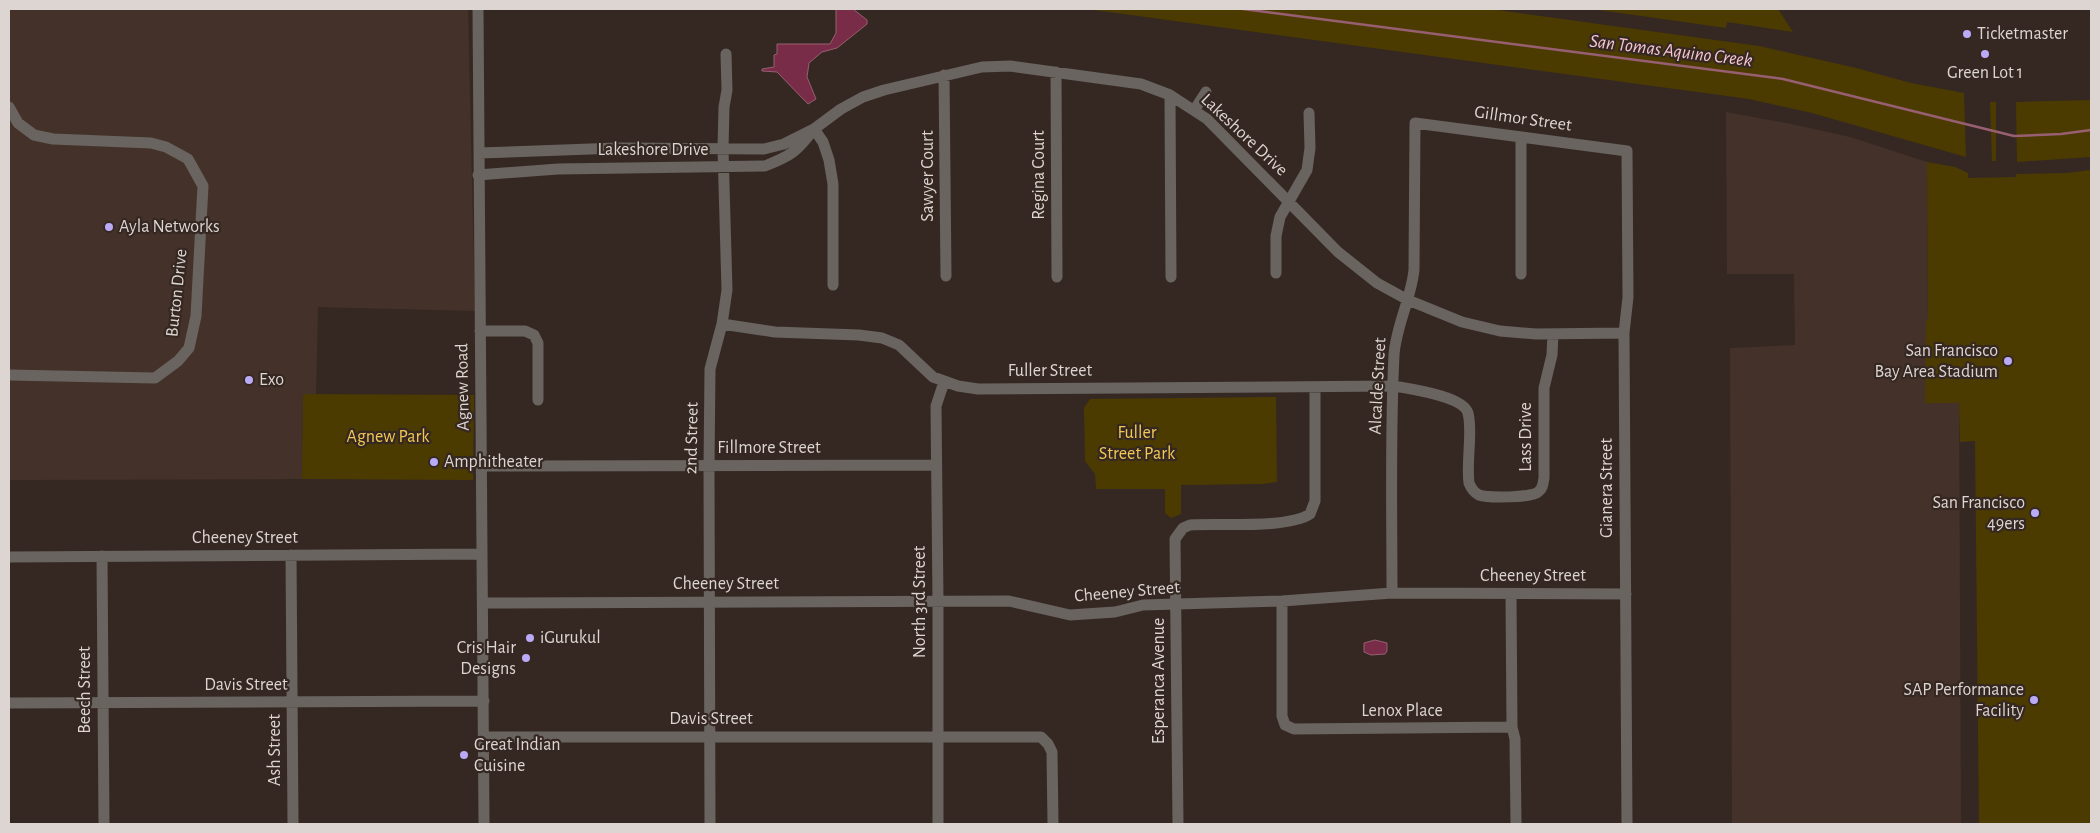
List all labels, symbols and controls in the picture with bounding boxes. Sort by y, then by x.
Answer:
place label: Ticketmaster [1977,25,2068,43]
marker: Ticketmaster [1961,28,1973,40]
water label: San Tomas Aquino Creek [1589,32,1754,70]
marker: Green Lot 1 [1979,48,1991,60]
place label: Green Lot 1 [1947,64,2023,82]
street label: Lakeshore Drive [1197,90,1291,180]
street label: Gillmor Street [1473,103,1573,135]
street label: Sawyer Court [919,130,937,222]
street label: Regina Court [1030,130,1048,220]
street label: Lakeshore Drive [597,141,709,159]
place label: Ayla Networks [119,218,220,236]
marker: Ayla Networks [103,221,115,233]
street label: Burton Drive [163,248,191,338]
street label: Alcalde Street [1366,337,1390,435]
place label: San Francisco Bay Area Stadium [1874,342,1998,381]
street label: Agnew Road [453,343,473,431]
marker: San Francisco Bay Area Stadium [2002,355,2014,367]
street label: Fuller Street [1008,362,1092,380]
place label: Exo [259,371,284,389]
marker: Exo [243,374,255,386]
street label: 2nd Street [682,402,702,474]
street label: Lass Drive [1517,402,1535,472]
park label: Fuller Street Park [1099,424,1176,463]
park label: Agnew Park [347,428,430,446]
street label: Gianera Street [1598,438,1616,538]
street label: Fillmore Street [717,439,821,457]
place label: Amphitheater [444,453,543,471]
marker: Amphitheater [428,456,440,468]
place label: San Francisco 49ers [1933,494,2025,533]
marker: San Francisco 49ers [2029,507,2041,519]
street label: Cheeney Street [192,529,298,547]
street label: North 3rd Street [911,546,929,658]
street label: Cheeney Street [1480,567,1586,585]
street label: Cheeney Street [673,575,779,593]
street label: Cheeney Street [1073,578,1181,606]
street label: Esperanca Avenue [1150,618,1168,744]
place label: iGurukul [540,629,601,647]
marker: iGurukul [524,632,536,644]
place label: Cris Hair Designs [457,639,516,678]
street label: Beech Street [76,646,94,734]
marker: Cris Hair Designs [520,652,532,664]
street label: Davis Street [204,676,288,694]
place label: SAP Performance Facility [1903,681,2024,720]
marker: SAP Performance Facility [2028,694,2040,706]
street label: Lenox Place [1361,702,1443,720]
street label: Davis Street [669,710,753,728]
street label: Ash Street [266,714,284,786]
place label: Great Indian Cuisine [474,736,561,775]
marker: Great Indian Cuisine [458,749,470,761]

